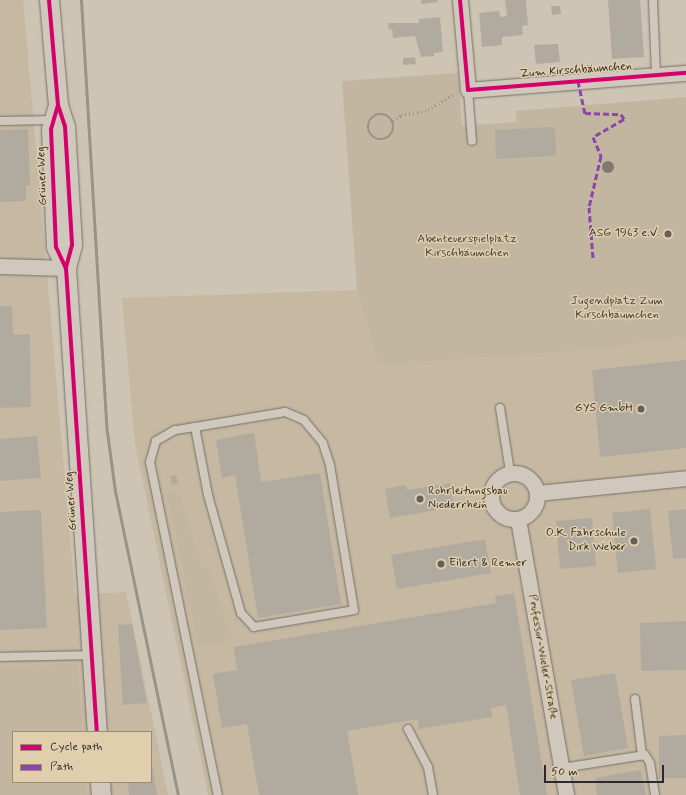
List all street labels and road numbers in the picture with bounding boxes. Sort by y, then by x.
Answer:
street label: Zum Kirschbäumchen [519,60,633,82]
street label: Grüner Weg [35,145,51,207]
street label: Grüner Weg [63,470,81,532]
street label: Professor-Wieler-Straße [524,593,560,721]

